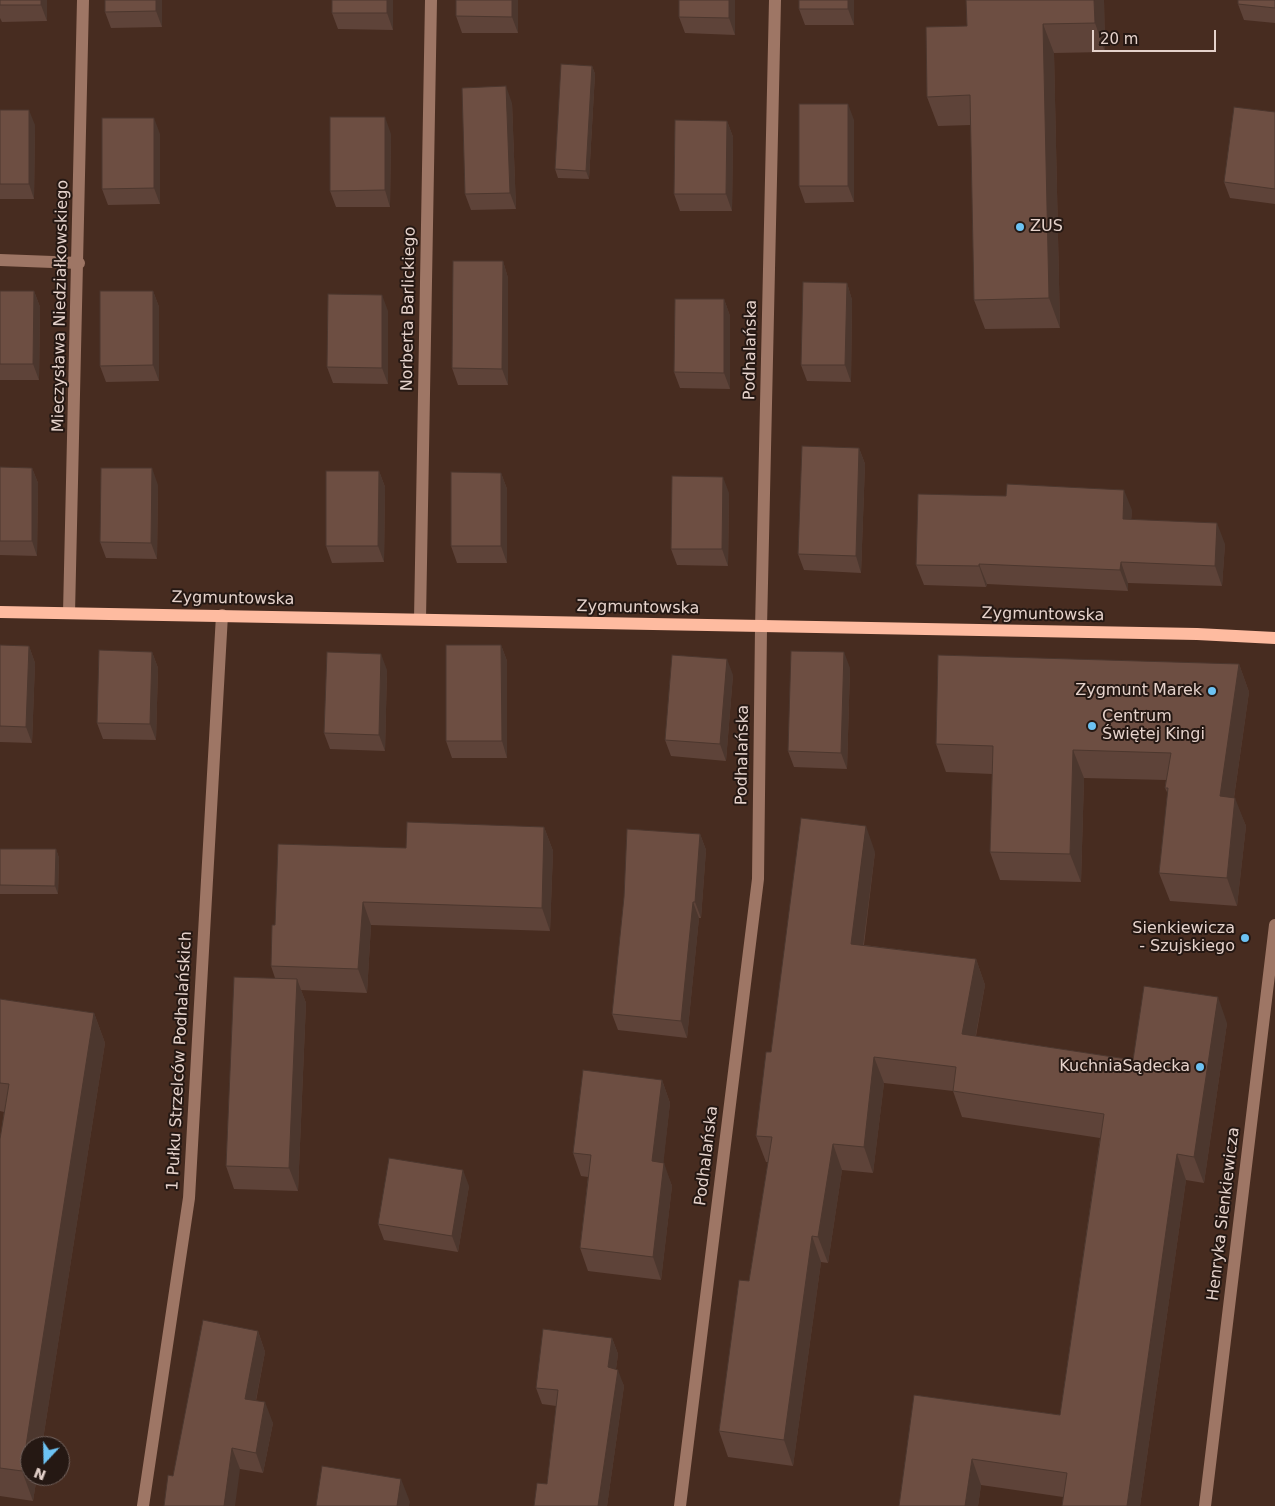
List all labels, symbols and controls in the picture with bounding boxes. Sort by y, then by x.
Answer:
scale bar [1095,20,1219,52]
text: 20 m [1100,30,1138,48]
street label: Mieczysława Niedziałkowskiego [49,180,73,432]
place label: ZUS [1030,217,1063,237]
marker: ZUS [1014,221,1026,233]
street label: Norberta Barlickiego [398,227,420,391]
street label: Podhalańska [741,300,761,400]
street label: Zygmuntowska [171,588,295,610]
street label: Zygmuntowska [576,597,700,619]
street label: Zygmuntowska [981,604,1105,626]
place label: Zygmunt Marek [1075,681,1202,701]
marker: Zygmunt Marek [1206,685,1218,697]
street label: Podhalańska [733,705,753,805]
place label: Centrum Świętej Kingi [1102,707,1205,745]
marker: Centrum Świętej Kingi [1086,720,1098,732]
place label: Sienkiewicza - Szujskiego [1132,919,1235,957]
street label: 1 Pułku Strzelców Podhalańskich [164,931,196,1191]
marker: Sienkiewicza - Szujskiego [1239,932,1251,944]
place label: KuchniaSądecka [1059,1057,1190,1077]
marker: KuchniaSądecka [1194,1061,1206,1073]
street label: Podhalańska [691,1105,723,1207]
street label: Henryka Sienkiewicza [1204,1126,1244,1302]
north arrow [20,1436,70,1486]
text: N [32,1465,48,1484]

